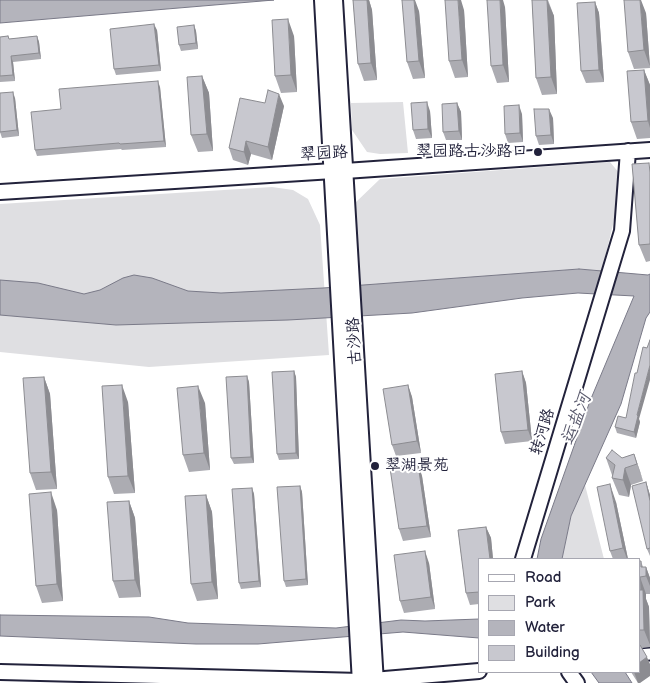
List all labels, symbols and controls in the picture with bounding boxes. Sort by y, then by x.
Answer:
place label: 翠园路古沙路口 [416,142,528,162]
street label: 翠园路 [300,143,348,165]
marker: 翠园路古沙路口 [532,146,544,158]
street label: 古沙路 [344,317,366,365]
water label: 运盐河 [557,390,597,448]
street label: 转河路 [527,406,559,458]
place label: 翠湖景苑 [385,456,449,476]
marker: 翠湖景苑 [369,460,381,472]
legend [478,558,640,673]
text: Road [525,568,561,587]
text: Park [525,593,555,612]
text: Water [525,618,565,637]
text: Building [525,643,580,662]

